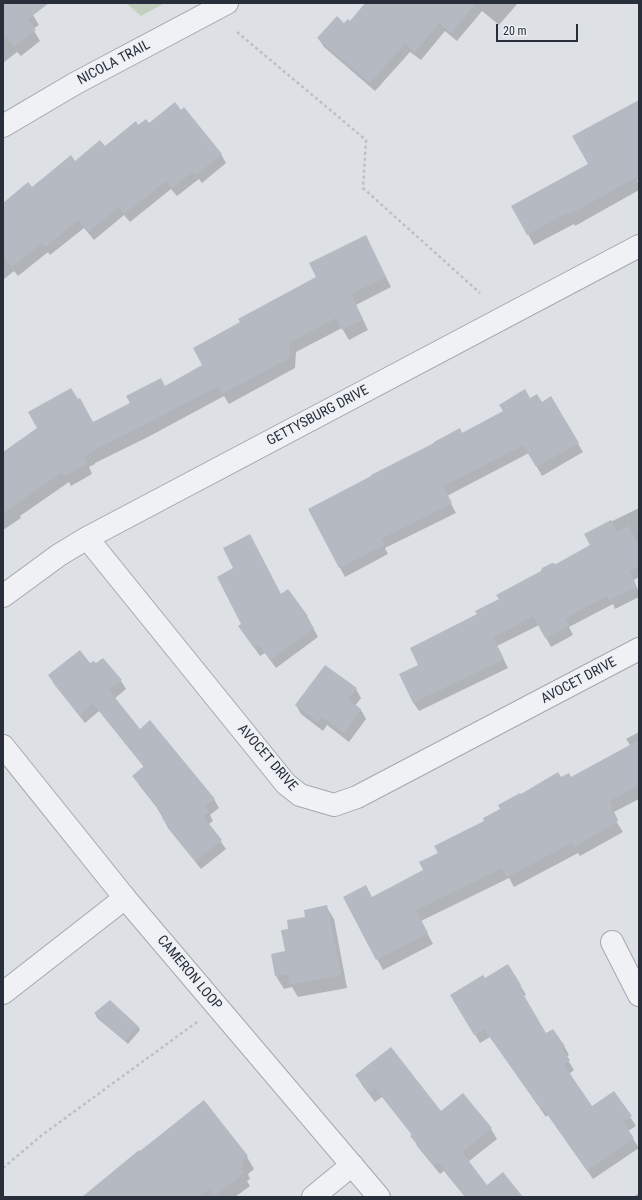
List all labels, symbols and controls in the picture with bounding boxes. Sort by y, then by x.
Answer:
scale bar [498,16,580,42]
text: 20 m [503,24,527,38]
street label: NICOLA TRAIL [75,37,153,89]
street label: GETTYSBURG DRIVE [264,382,372,450]
street label: AVOCET DRIVE [538,654,620,708]
street label: AVOCET DRIVE [233,721,301,795]
street label: CAMERON LOOP [153,932,225,1014]

